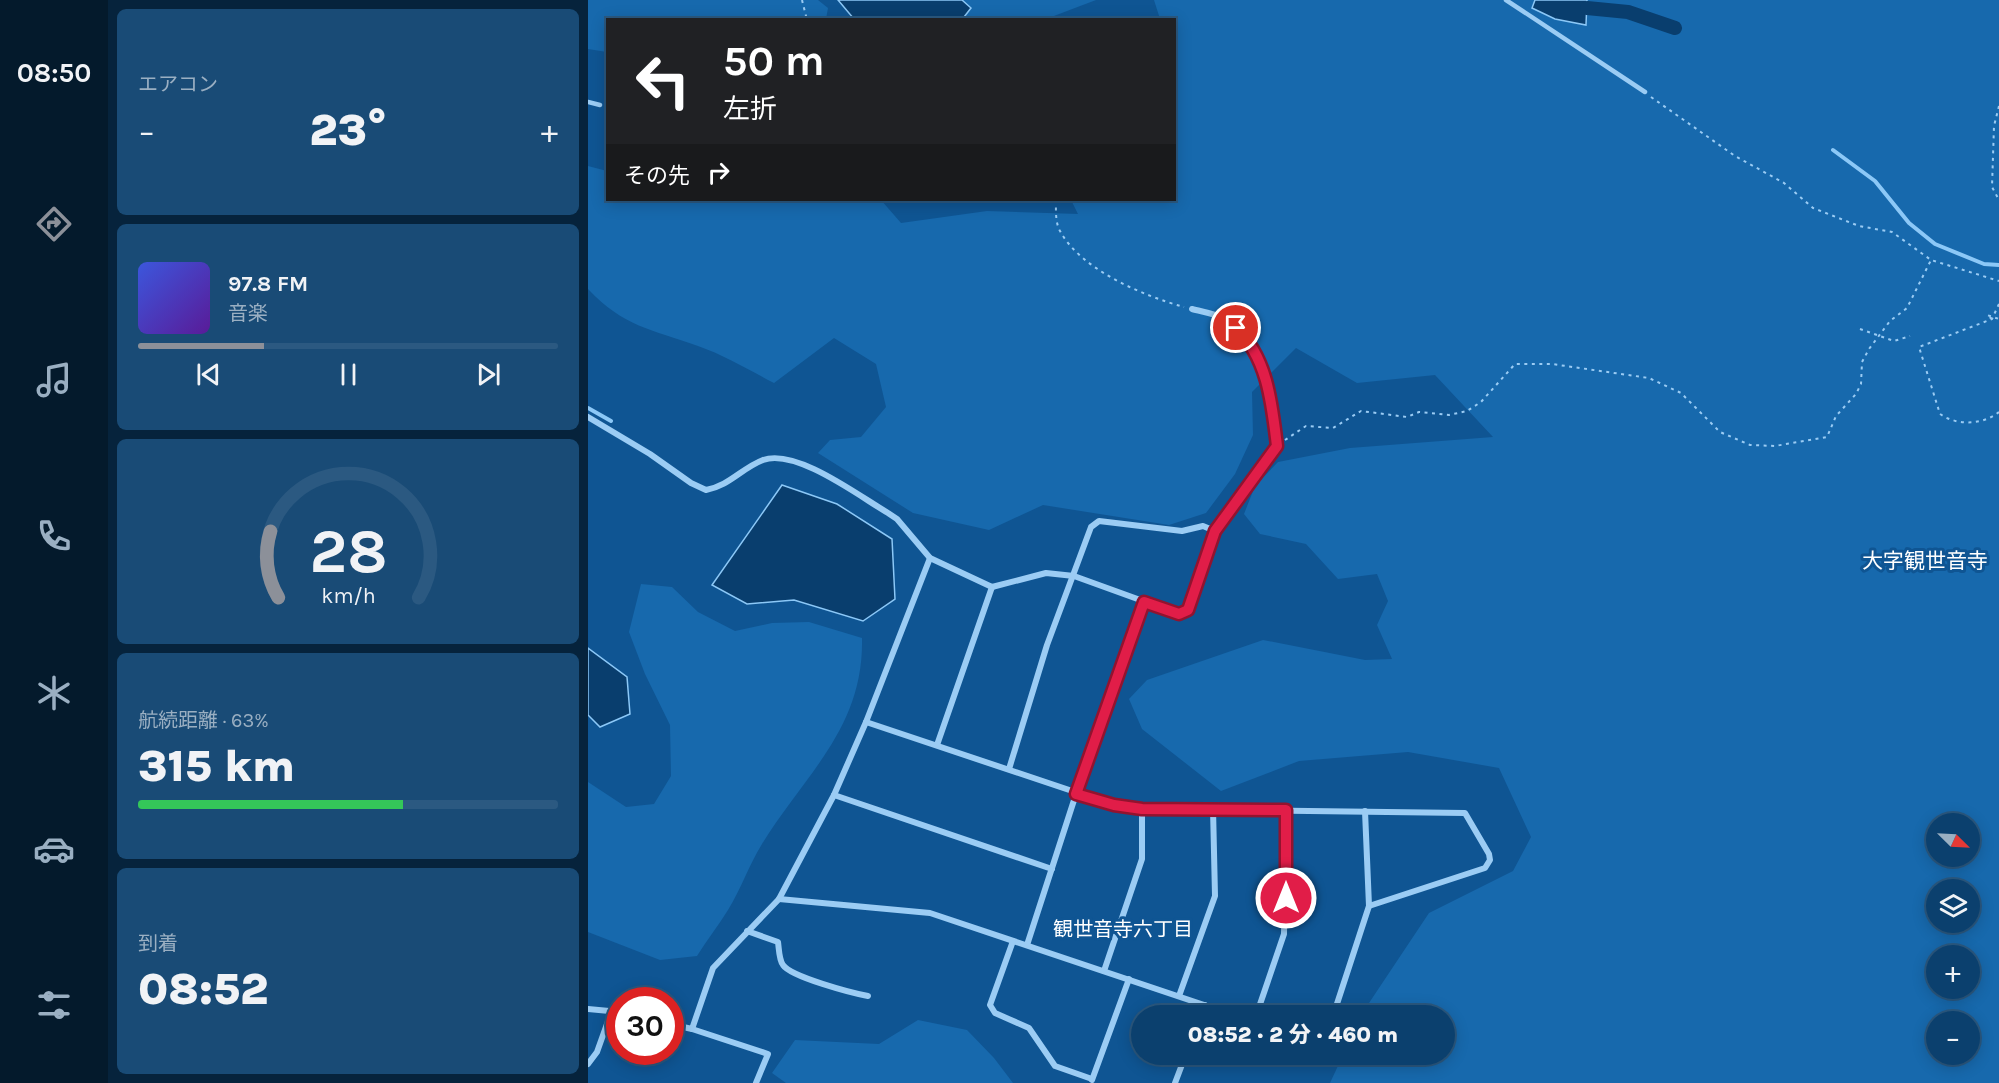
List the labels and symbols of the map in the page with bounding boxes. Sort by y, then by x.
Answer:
pin [1210,302,1261,353]
district label: 大字観世音寺 [1862,549,1988,573]
north arrow [1926,813,1980,867]
position arrow [1254,866,1318,930]
district label: 観世音寺六丁目 [1053,918,1193,941]
speed limit sign: 30 [606,987,684,1065]

